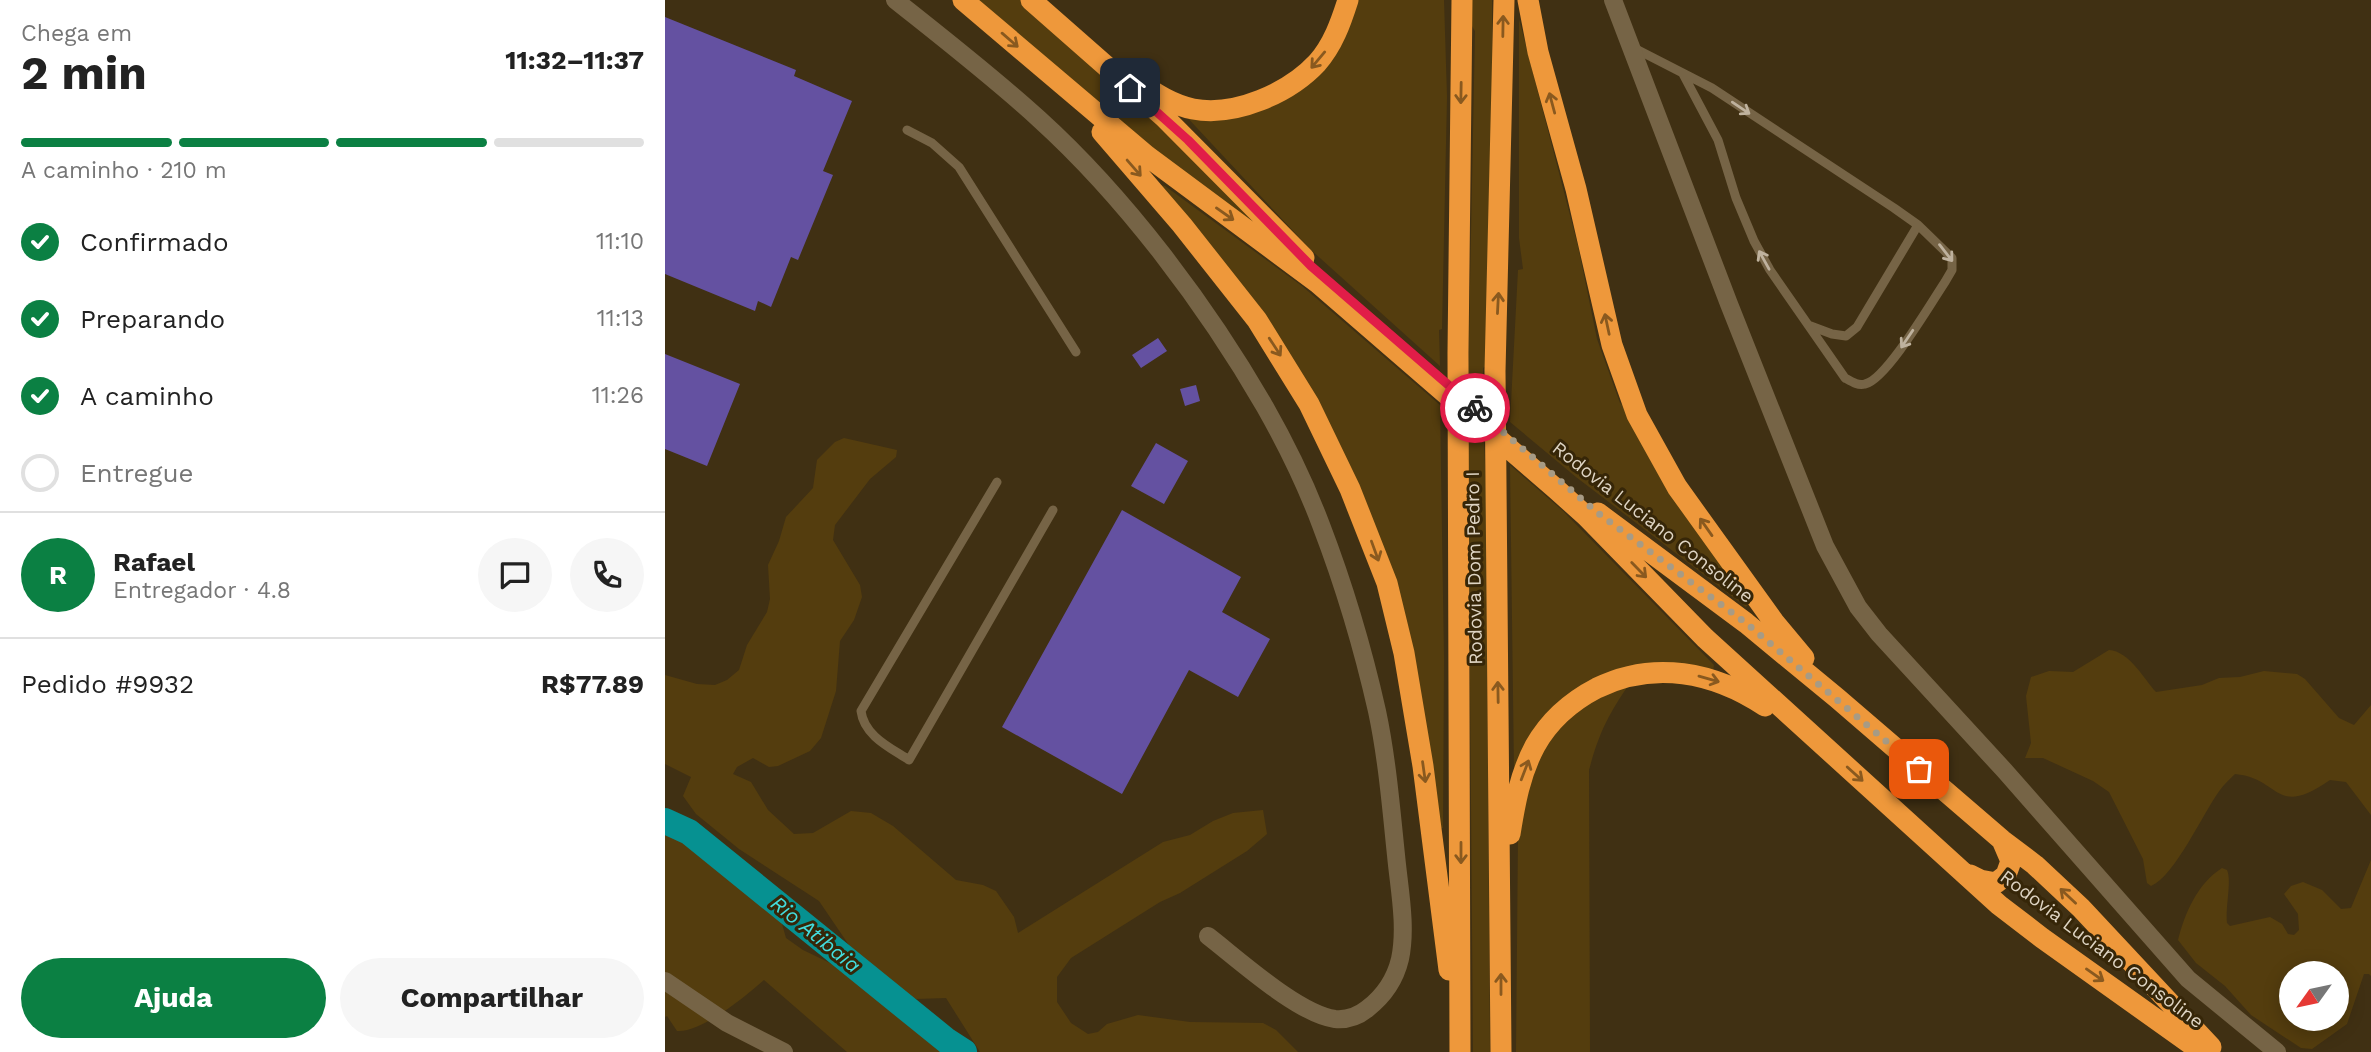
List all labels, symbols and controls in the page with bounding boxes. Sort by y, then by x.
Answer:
one-way arrow [1497,15,1510,38]
text: Chega em [21,20,132,47]
one-way arrow [1001,32,1019,48]
text: 11:32–11:37 [505,45,644,75]
text: 2 min [21,46,147,100]
one-way arrow [1310,51,1325,69]
pin [1100,58,1160,118]
icon: home [1111,69,1149,107]
one-way arrow [1454,81,1468,104]
one-way arrow [1545,93,1558,115]
one-way arrow [1731,101,1750,115]
text: A caminho · 210 m [21,157,227,184]
one-way arrow [1126,159,1142,177]
one-way arrow [1215,207,1234,222]
icon: check [21,223,59,261]
text: Confirmado [80,227,229,257]
text: 11:10 [596,228,644,255]
one-way arrow [1938,244,1953,263]
one-way arrow [1757,251,1771,271]
one-way arrow [1491,291,1504,314]
icon: check [21,300,59,338]
text: Preparando [80,304,225,334]
text: 11:13 [597,305,644,332]
one-way arrow [1600,313,1614,336]
one-way arrow [1900,329,1914,348]
one-way arrow [1267,337,1282,356]
courier [1440,373,1510,443]
icon: check [21,377,59,415]
text: A caminho [80,381,214,411]
text: 11:26 [592,382,644,409]
icon: bike [1456,389,1494,427]
street label: Rodovia Luciano Consoline [1548,436,1758,608]
text: Entregue [80,458,193,488]
street label: Rodovia Dom Pedro I [1461,471,1487,665]
one-way arrow [1699,518,1713,537]
button: chat [478,538,552,612]
button: phone [570,538,644,612]
one-way arrow [1370,539,1382,561]
text: Rafael [113,547,195,577]
text: R [49,560,67,590]
one-way arrow [1631,561,1648,578]
text: Entregador · 4.8 [113,577,291,604]
text: Pedido #9932 [21,669,194,699]
text: R$77.89 [541,669,644,699]
one-way arrow [1698,673,1720,686]
one-way arrow [1491,681,1505,704]
pin [1889,739,1949,799]
icon: bag [1900,750,1938,788]
one-way arrow [1519,759,1532,781]
one-way arrow [1418,761,1431,783]
one-way arrow [1846,766,1864,782]
one-way arrow [1454,841,1468,864]
street label: Rodovia Luciano Consoline [1996,865,2208,1033]
one-way arrow [2060,888,2077,905]
water label: Rio Atibaia [766,890,866,978]
button: Ajuda [21,958,326,1038]
button: Compartilhar [340,958,644,1038]
north arrow [2279,961,2349,1031]
map controls [2279,961,2349,1031]
one-way arrow [2085,968,2104,982]
one-way arrow [1494,973,1507,996]

